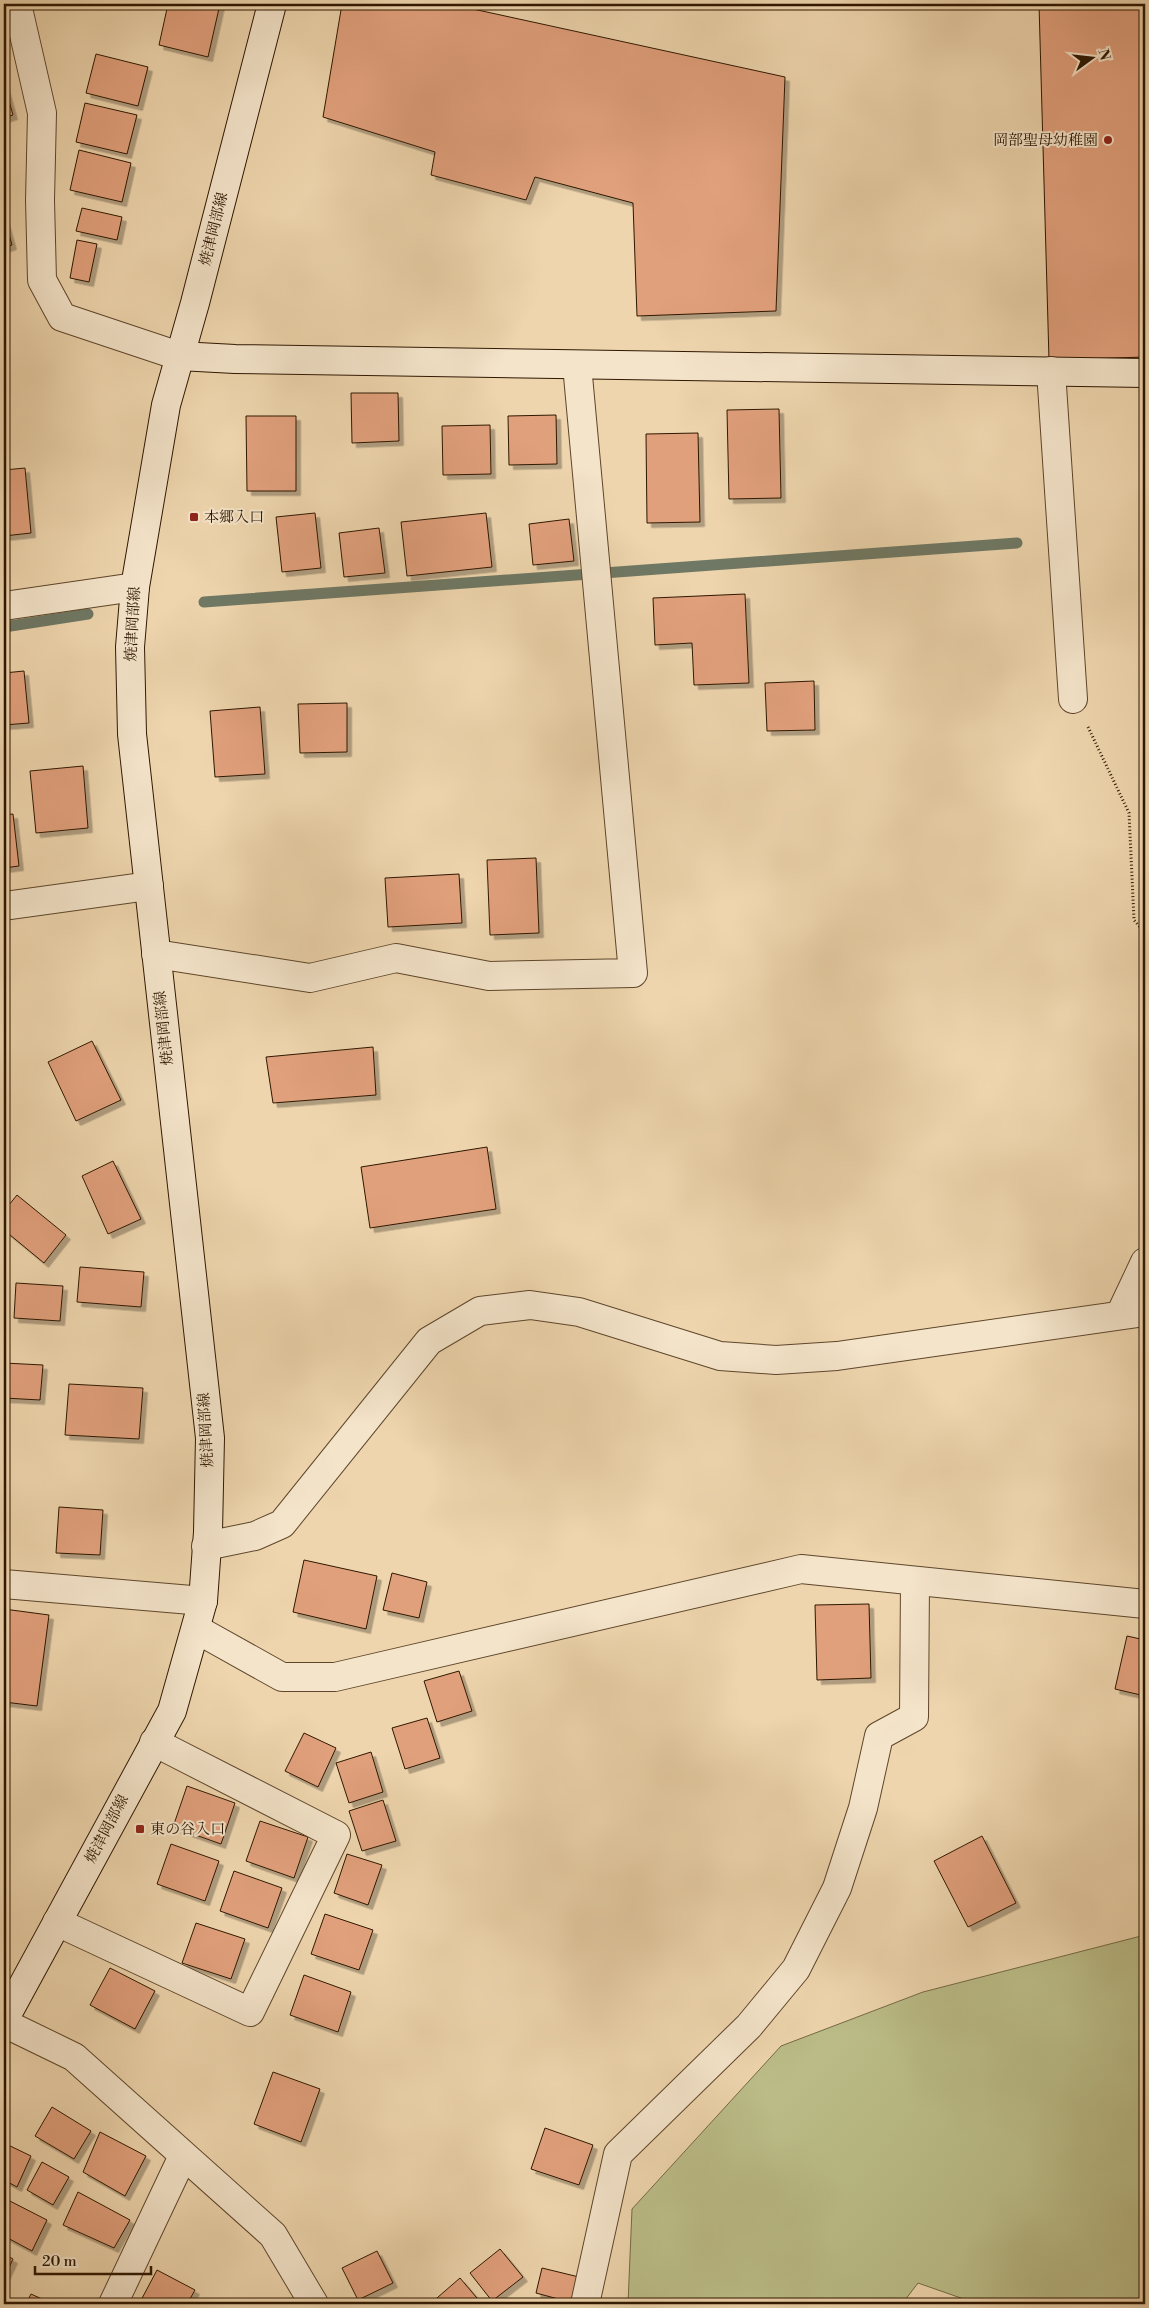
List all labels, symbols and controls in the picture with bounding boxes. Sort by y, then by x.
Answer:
north arrow [1066,32,1116,82]
text: N [1093,47,1114,63]
place label: 岡部聖母幼稚園 [993,131,1098,150]
marker: 岡部聖母幼稚園 [1102,134,1114,146]
street label: 焼津岡部線 [196,190,232,268]
place label: 本郷入口 [204,508,264,527]
marker: 本郷入口 [188,511,200,523]
street label: 焼津岡部線 [122,586,144,662]
street label: 焼津岡部線 [151,990,177,1066]
street label: 焼津岡部線 [195,1392,217,1468]
street label: 焼津岡部線 [81,1791,133,1867]
place label: 東の谷入口 [150,1820,225,1839]
marker: 東の谷入口 [134,1823,146,1835]
scale bar [35,2243,151,2275]
text: 20 m [42,2252,77,2271]

